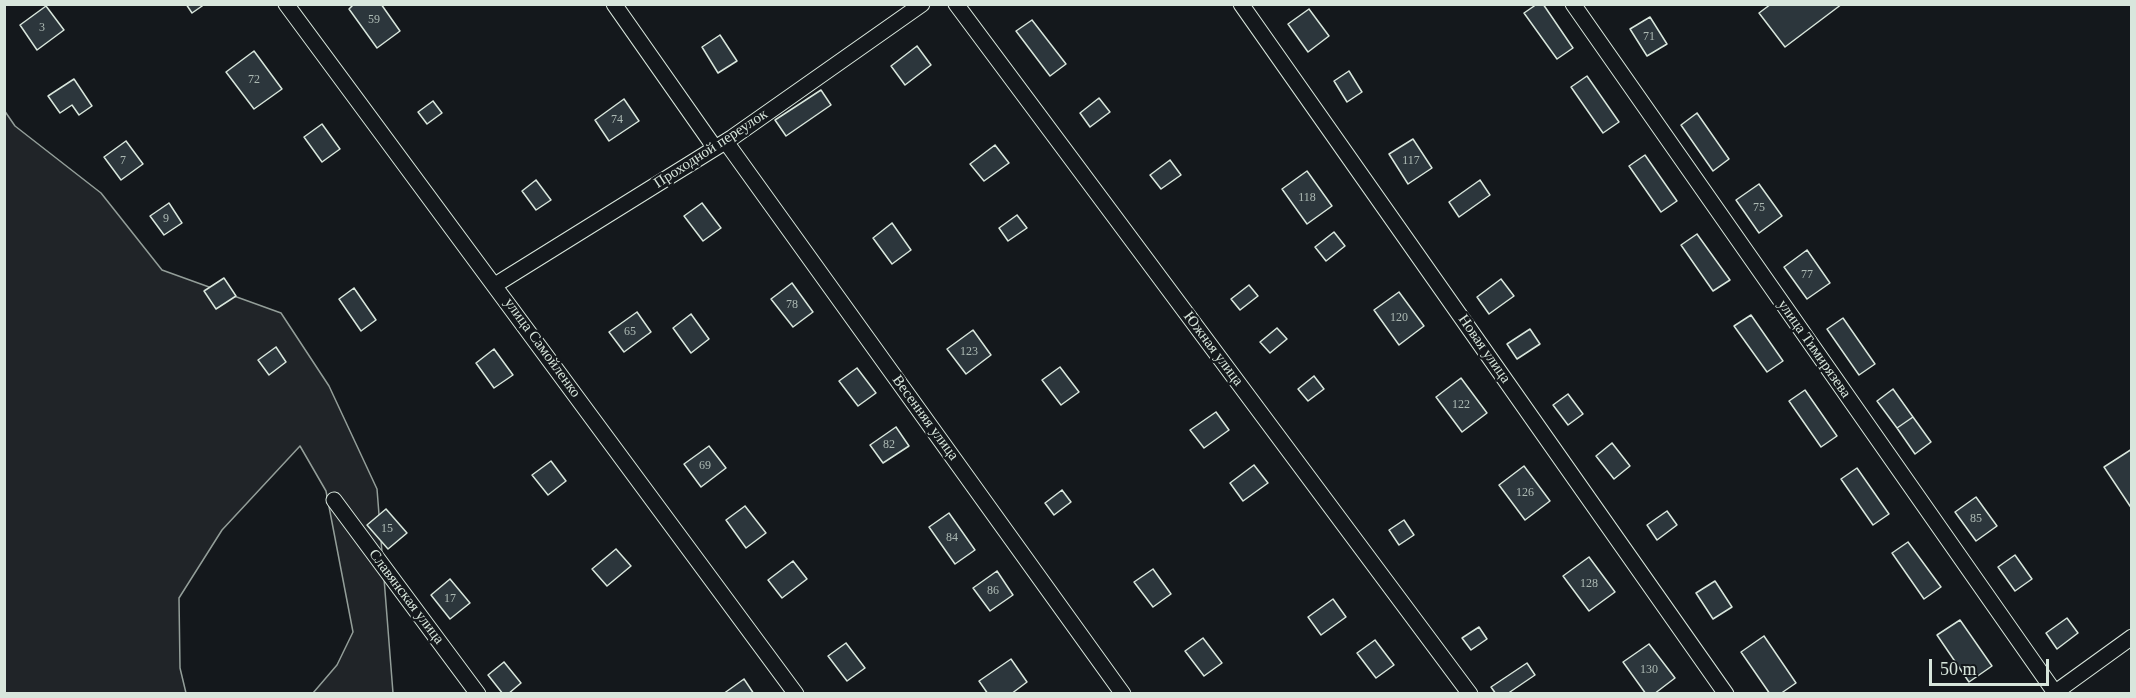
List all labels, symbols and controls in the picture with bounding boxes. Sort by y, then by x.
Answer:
house number: 59 [368,13,380,27]
house number: 3 [39,21,45,35]
house number: 71 [1643,30,1655,44]
house number: 72 [248,73,260,87]
street label: Проходной переулок [651,106,771,192]
house number: 74 [611,113,623,127]
house number: 7 [120,154,126,168]
house number: 117 [1402,154,1420,168]
house number: 118 [1298,191,1316,205]
house number: 75 [1753,201,1765,215]
house number: 9 [163,212,169,226]
house number: 77 [1801,268,1813,282]
street label: улица Самойленко [500,295,584,401]
street label: улица Тимирязева [1773,296,1855,402]
house number: 78 [786,298,798,312]
street label: Южная улица [1179,308,1247,390]
house number: 120 [1390,311,1408,325]
street label: Новая улица [1454,311,1514,387]
house number: 65 [624,325,636,339]
house number: 123 [960,345,978,359]
street label: Весенняя улица [888,372,962,464]
house number: 122 [1452,398,1470,412]
house number: 82 [883,438,895,452]
house number: 69 [699,459,711,473]
house number: 126 [1516,486,1534,500]
house number: 85 [1970,512,1982,526]
house number: 15 [381,522,393,536]
house number: 84 [946,531,958,545]
street label: Славянская улица [365,546,447,648]
house number: 128 [1580,577,1598,591]
house number: 86 [987,584,999,598]
house number: 17 [444,592,456,606]
scale bar [1932,647,2052,685]
text: 50 m [1940,659,1977,679]
house number: 130 [1640,663,1658,677]

